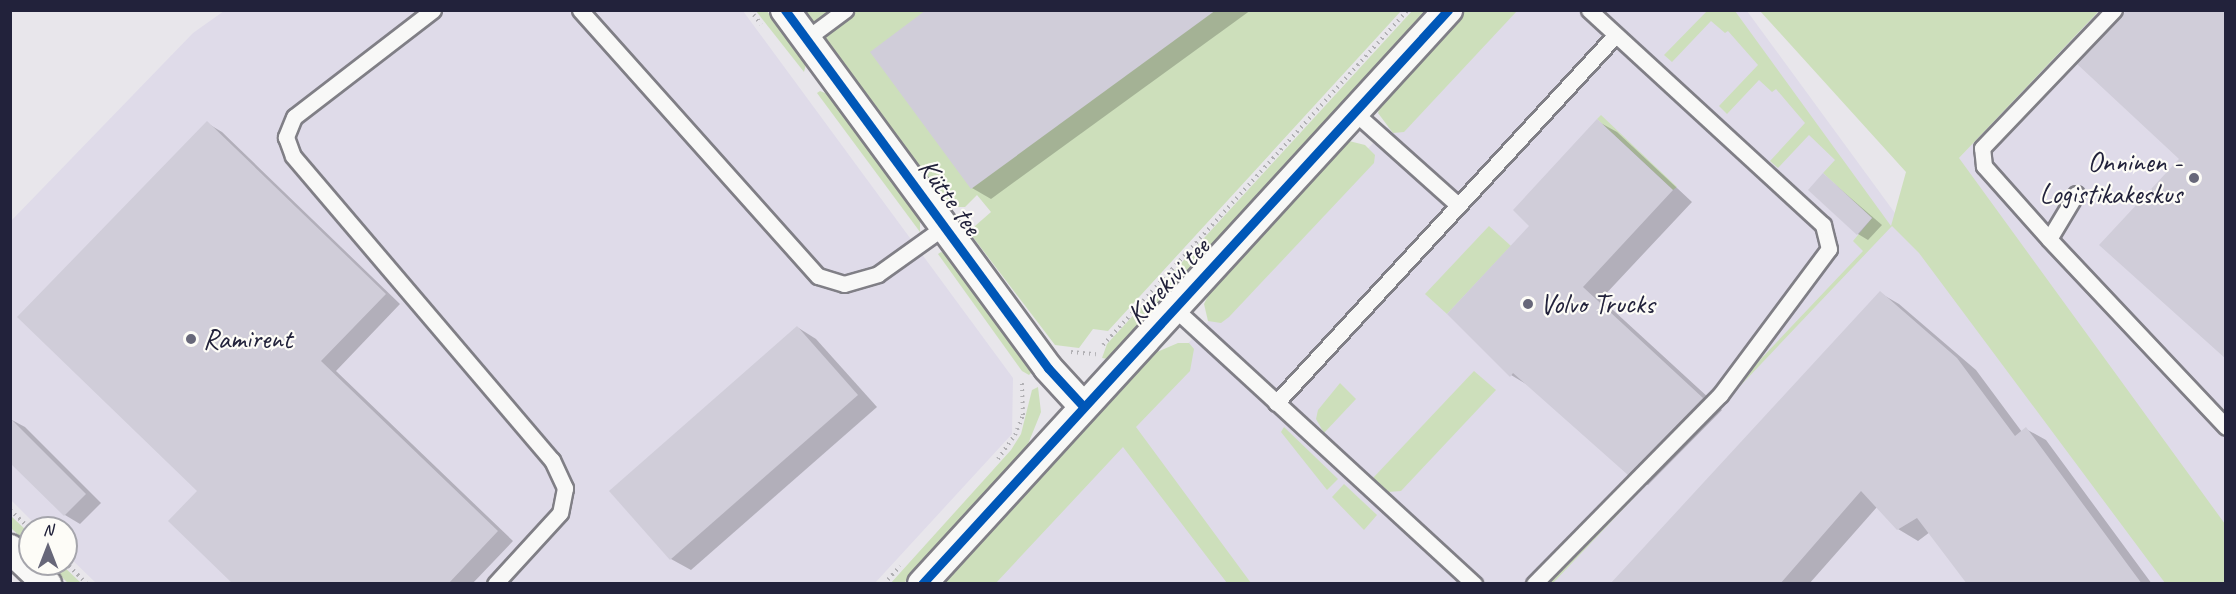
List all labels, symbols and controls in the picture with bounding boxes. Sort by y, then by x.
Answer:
place label: Onninen - Logistikakeskus [2040,145,2182,211]
street label: Kütte tee [911,152,989,242]
marker: Onninen - Logistikakeskus [2187,171,2201,185]
street label: Kurekivi tee [1120,231,1216,331]
place label: Volvo Trucks [1540,287,1654,321]
marker: Volvo Trucks [1521,297,1535,311]
place label: Ramirent [203,322,292,356]
marker: Ramirent [184,332,198,346]
north arrow [18,516,78,576]
text: N [43,520,53,540]

